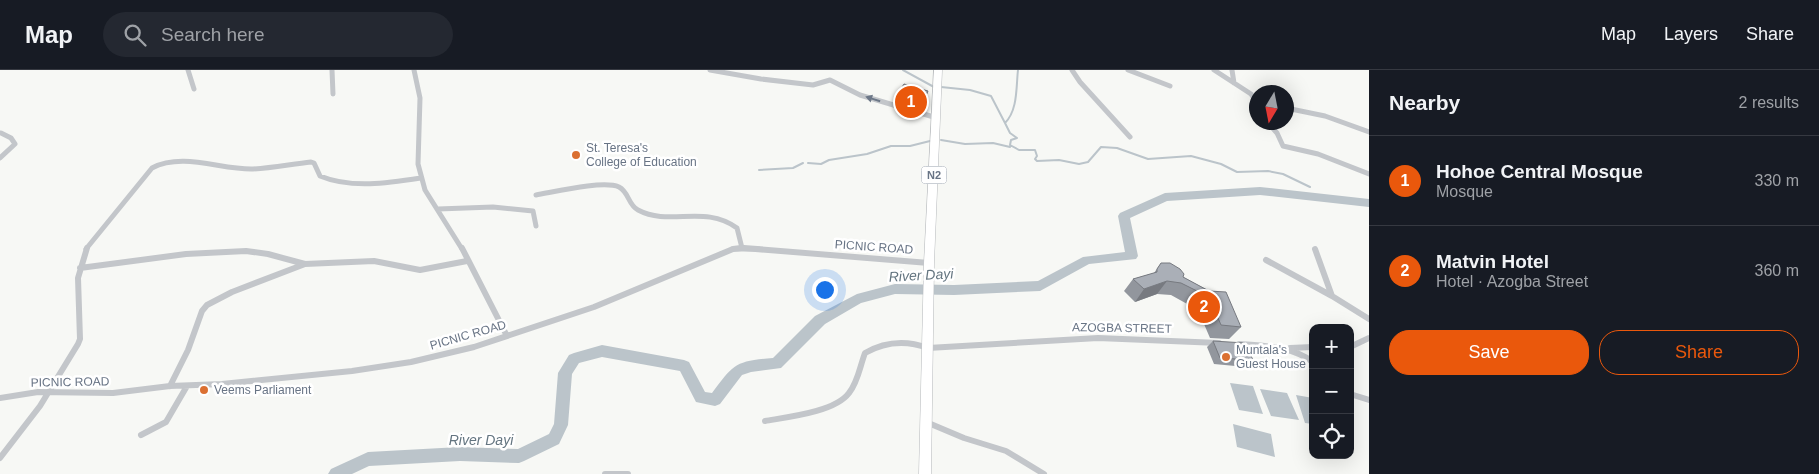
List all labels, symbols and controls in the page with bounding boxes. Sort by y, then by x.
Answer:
search box [103,12,453,57]
text: Map [25,21,73,48]
icon: search [121,21,149,49]
text: Search here [161,24,265,45]
text: Map [1601,24,1636,44]
text: Layers [1664,24,1718,44]
text: Share [1746,24,1794,44]
pin: 1 [895,83,927,121]
north arrow [1249,85,1294,130]
text: Nearby [1389,91,1460,114]
one-way arrow [866,94,881,102]
text: 2 results [1739,94,1799,111]
place label: St. Teresa's College of Education [586,141,697,169]
marker: St. Teresa's College of Education [570,149,582,161]
text: Hohoe Central Mosque [1436,161,1643,182]
road number: N2 [922,166,946,184]
text: 1 [1401,172,1409,189]
text: 330 m [1755,172,1799,189]
text: Mosque [1436,183,1493,200]
street label: PICNIC ROAD [834,237,914,257]
text: Matvin Hotel [1436,251,1549,272]
text: 2 [1401,262,1409,279]
text: 360 m [1755,262,1799,279]
water label: River Dayi [888,265,955,285]
text: Hotel · Azogba Street [1436,273,1588,290]
your location [812,277,838,303]
pin: 2 [1188,288,1220,326]
street label: PICNIC ROAD [428,317,508,353]
street label: AZOGBA STREET [1072,320,1173,336]
map controls [1309,324,1354,459]
button: + [1309,324,1354,369]
button: Save [1389,330,1589,375]
button: Share [1599,330,1799,375]
place label: Muntala's Guest House [1236,343,1306,371]
marker: Muntala's Guest House [1220,351,1232,363]
button: − [1309,369,1354,414]
street label: PICNIC ROAD [31,374,110,390]
place label: Veems Parliament [214,383,312,397]
marker: Veems Parliament [198,384,210,396]
button: locate [1309,414,1354,459]
water label: River Dayi [449,432,514,448]

